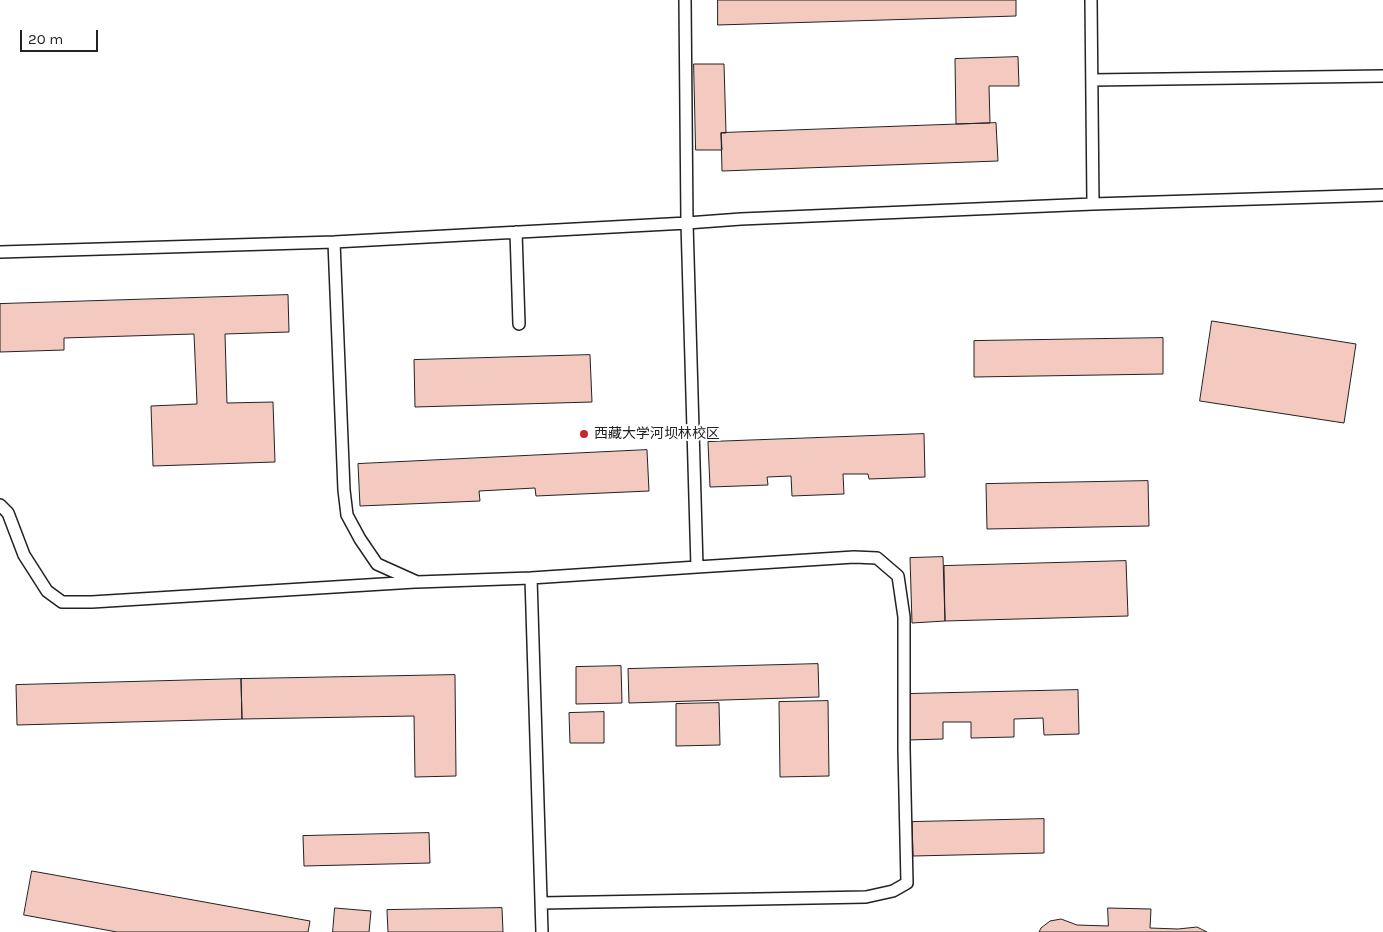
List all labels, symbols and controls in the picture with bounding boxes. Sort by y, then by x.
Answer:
scale bar [22,20,100,52]
text: 20 m [28,30,63,48]
place label: 西藏大学河坝林校区 [594,426,720,442]
marker: 西藏大学河坝林校区 [578,428,590,440]

